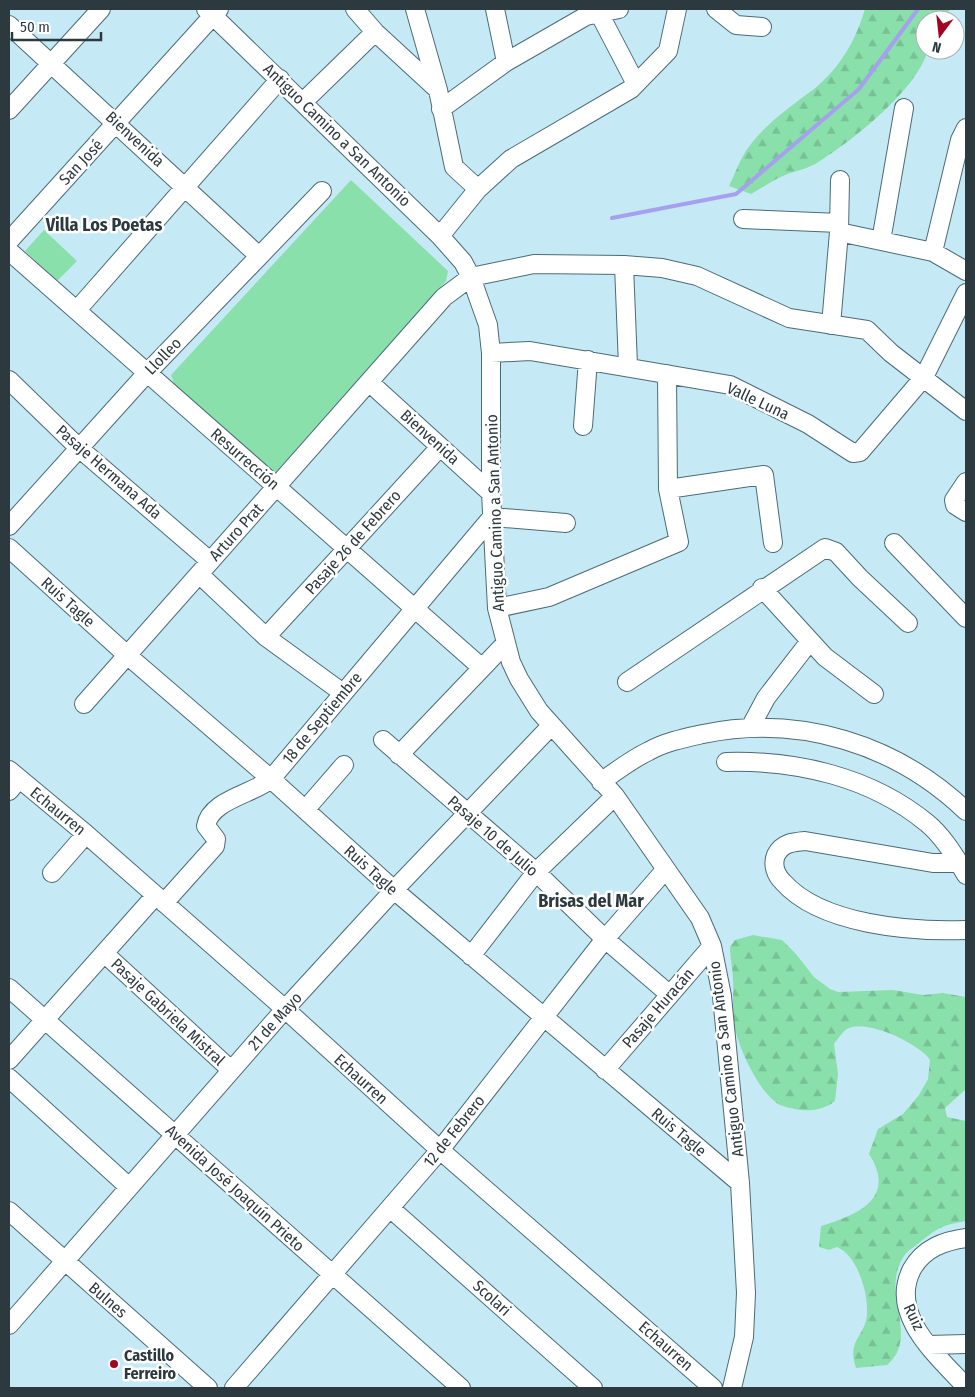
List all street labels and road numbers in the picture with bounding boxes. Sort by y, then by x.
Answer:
street label: Antiguo Camino a San Antonio [259,60,415,210]
street label: Bienvenida [102,107,168,171]
street label: San José [55,135,107,189]
street label: Llolleo [141,334,185,378]
street label: Valle Luna [724,378,792,424]
street label: Bienvenida [397,406,464,469]
street label: Antiguo Camino a San Antonio [482,414,508,612]
street label: Pasaje Hermana Ada [52,421,166,523]
street label: Resurrección [207,424,283,494]
street label: Pasaje 26 de Febrero [301,486,405,598]
street label: Arturo Prat [205,499,267,565]
street label: Ruis Tagle [37,573,99,631]
street label: 18 de Septiembre [278,668,366,768]
street label: Echaurren [26,783,90,839]
street label: Pasaje 10 de Julio [444,792,542,880]
street label: Ruis Tagle [340,841,402,899]
street label: Pasaje Gabriela Mistral [107,954,229,1070]
street label: Antiguo Camino a San Antonio [705,960,747,1158]
street label: Pasaje Huracán [618,964,698,1052]
street label: 21 de Mayo [244,988,306,1054]
street label: Echaurren [330,1050,392,1108]
street label: 12 de Febrero [419,1091,489,1171]
street label: Ruis Tagle [648,1104,710,1160]
street label: Avenida José Joaquín Prieto [162,1121,308,1255]
street label: Scolari [469,1276,515,1320]
street label: Bulnes [85,1278,131,1322]
street label: Ruiz [900,1301,928,1333]
street label: Echaurren [635,1317,697,1375]

